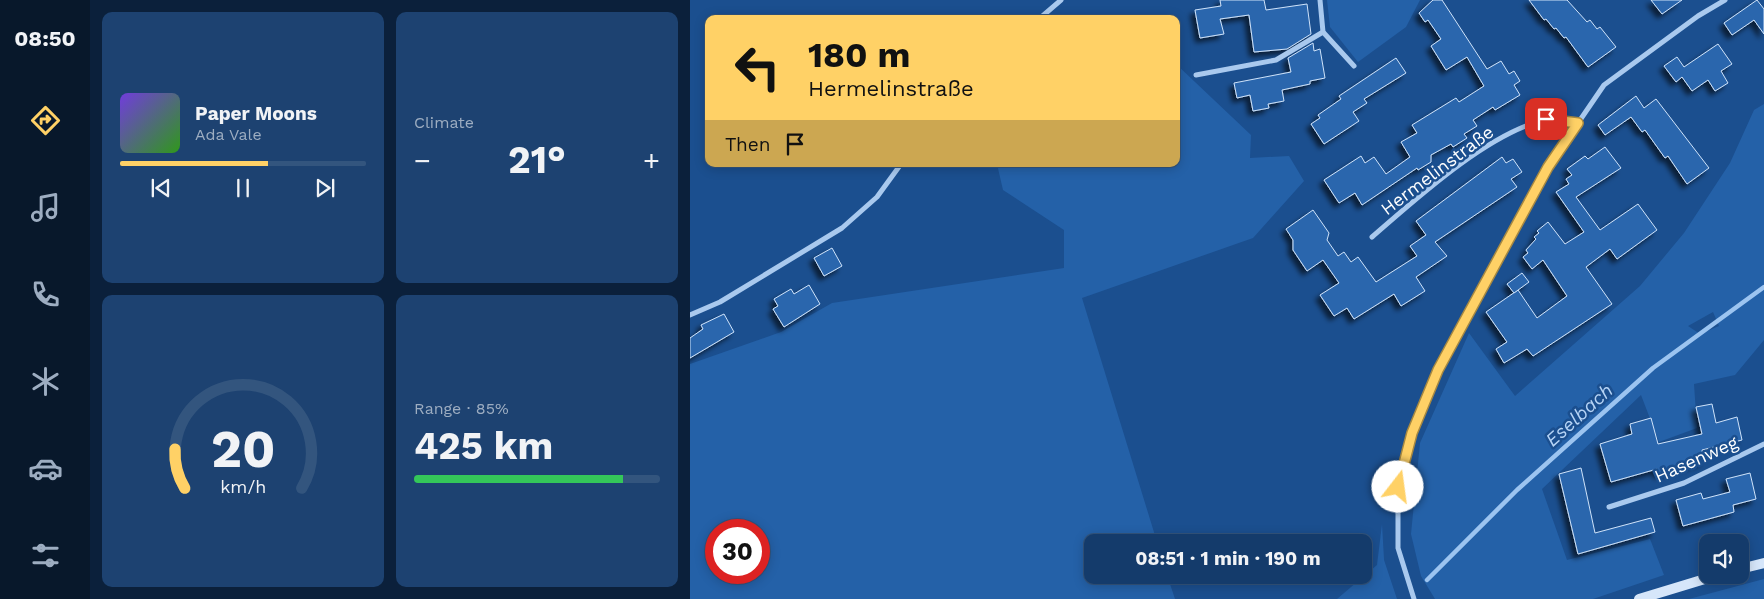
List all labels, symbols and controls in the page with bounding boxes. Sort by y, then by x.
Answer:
text: 08:50 [14,26,76,51]
text: 180 m [808,34,911,76]
icon: left [725,35,790,100]
text: Hermelinstraße [808,76,974,101]
pin [1525,98,1567,140]
text: Paper Moons [195,102,317,125]
icon: directions [28,103,63,138]
icon: arrive [1532,105,1560,133]
text: Climate [414,113,474,132]
street label: Hermelinstraße [1377,121,1497,219]
text: Ada Vale [195,125,262,144]
icon: arrive [781,130,809,158]
text: Then [725,133,771,156]
text: 21° [508,138,566,182]
text: − [414,144,431,177]
text: + [643,144,660,177]
icon: previous [147,174,175,202]
icon: pause [229,174,257,202]
icon: next [311,174,339,202]
icon: music [28,190,63,225]
icon: phone [28,277,63,312]
icon: climate [28,364,63,399]
water label: Eselbach [1540,379,1618,451]
text: Range · 85% [414,399,509,418]
text: 20 [211,419,275,480]
text: 425 km [414,424,553,468]
street label: Hasenweg [1651,431,1741,487]
icon: car [28,451,63,486]
position arrow [1371,460,1423,512]
text: km/h [220,476,266,497]
speed limit sign: 30 [705,519,770,584]
map controls [1699,534,1749,584]
button: sound [1699,534,1749,584]
icon: filters [28,538,63,573]
text: 08:51 · 1 min · 190 m [1135,547,1321,570]

